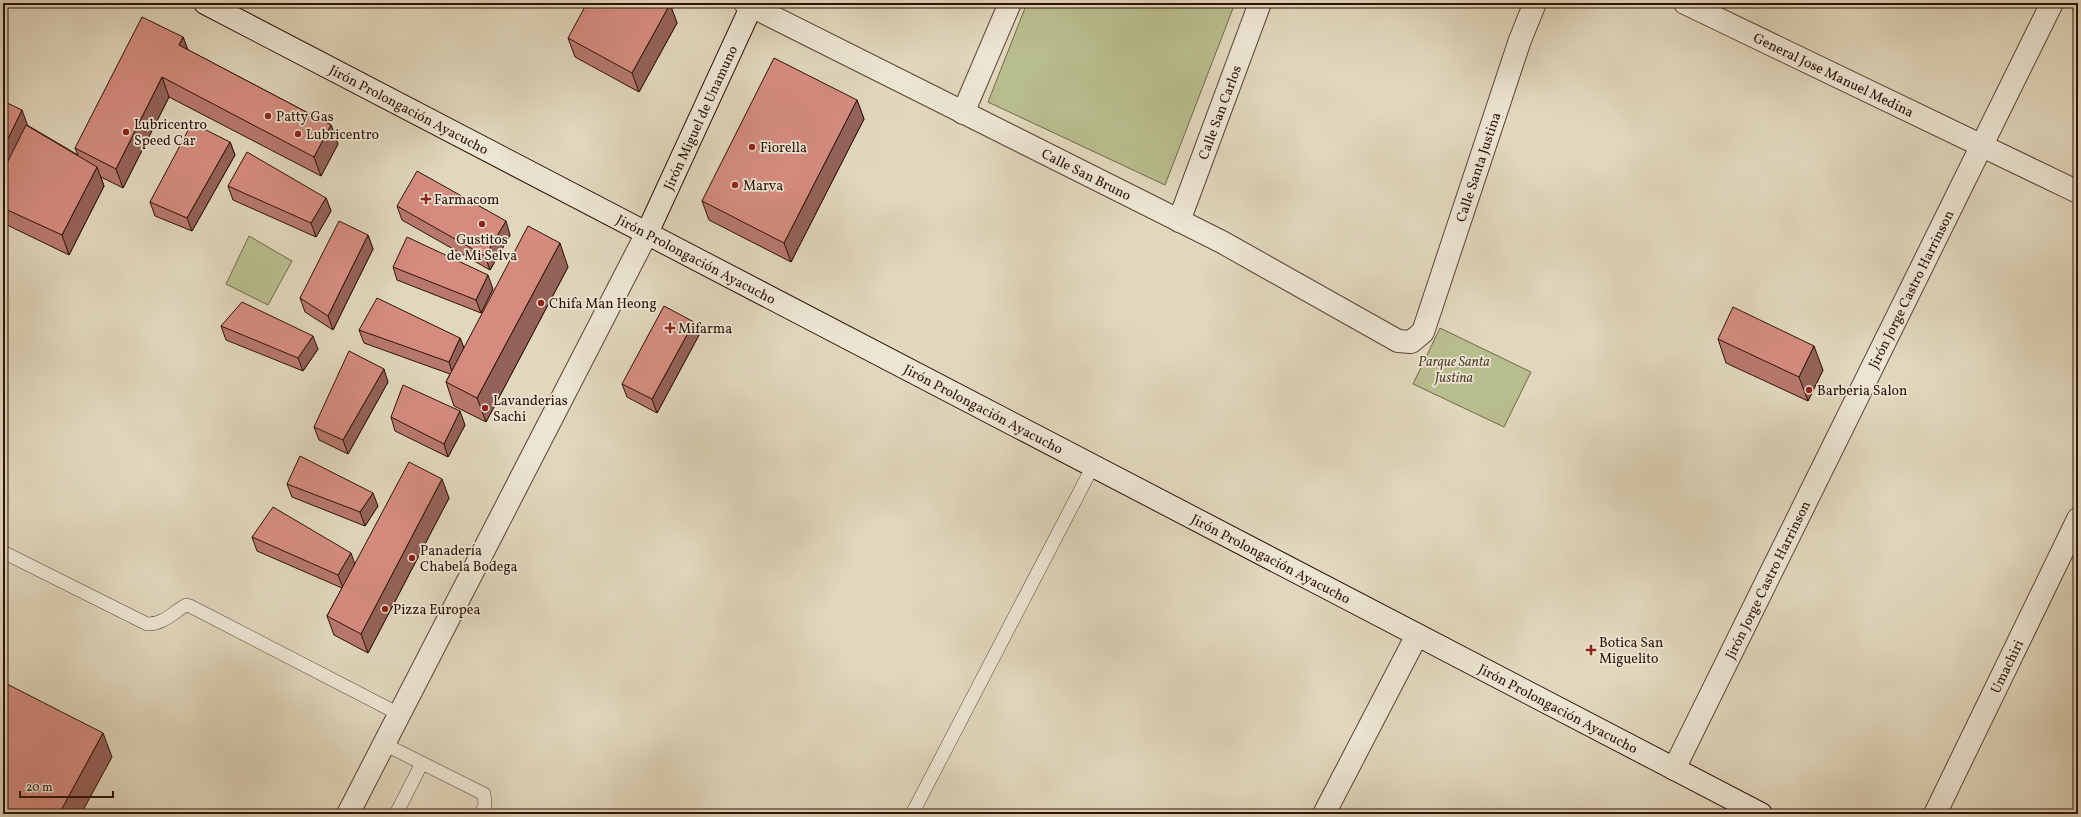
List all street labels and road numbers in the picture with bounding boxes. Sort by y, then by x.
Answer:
street label: General Jose Manuel Medina [1750,29,1917,123]
street label: Jirón Miguel de Unamuno [660,43,743,194]
street label: Jirón Prolongación Ayacucho [325,61,491,160]
street label: Calle San Carlos [1195,63,1247,163]
street label: Calle Santa Justina [1452,110,1506,225]
street label: Calle San Bruno [1038,145,1134,206]
street label: Jirón Jorge Castro Harrinson [1865,207,1959,372]
street label: Jirón Prolongación Ayacucho [613,211,779,310]
street label: Jirón Prolongación Ayacucho [900,361,1066,460]
street label: Jirón Jorge Castro Harrinson [1722,498,1816,663]
street label: Jirón Prolongación Ayacucho [1187,510,1353,609]
street label: Umachiri [1987,637,2029,697]
street label: Jirón Prolongación Ayacucho [1474,660,1641,759]

